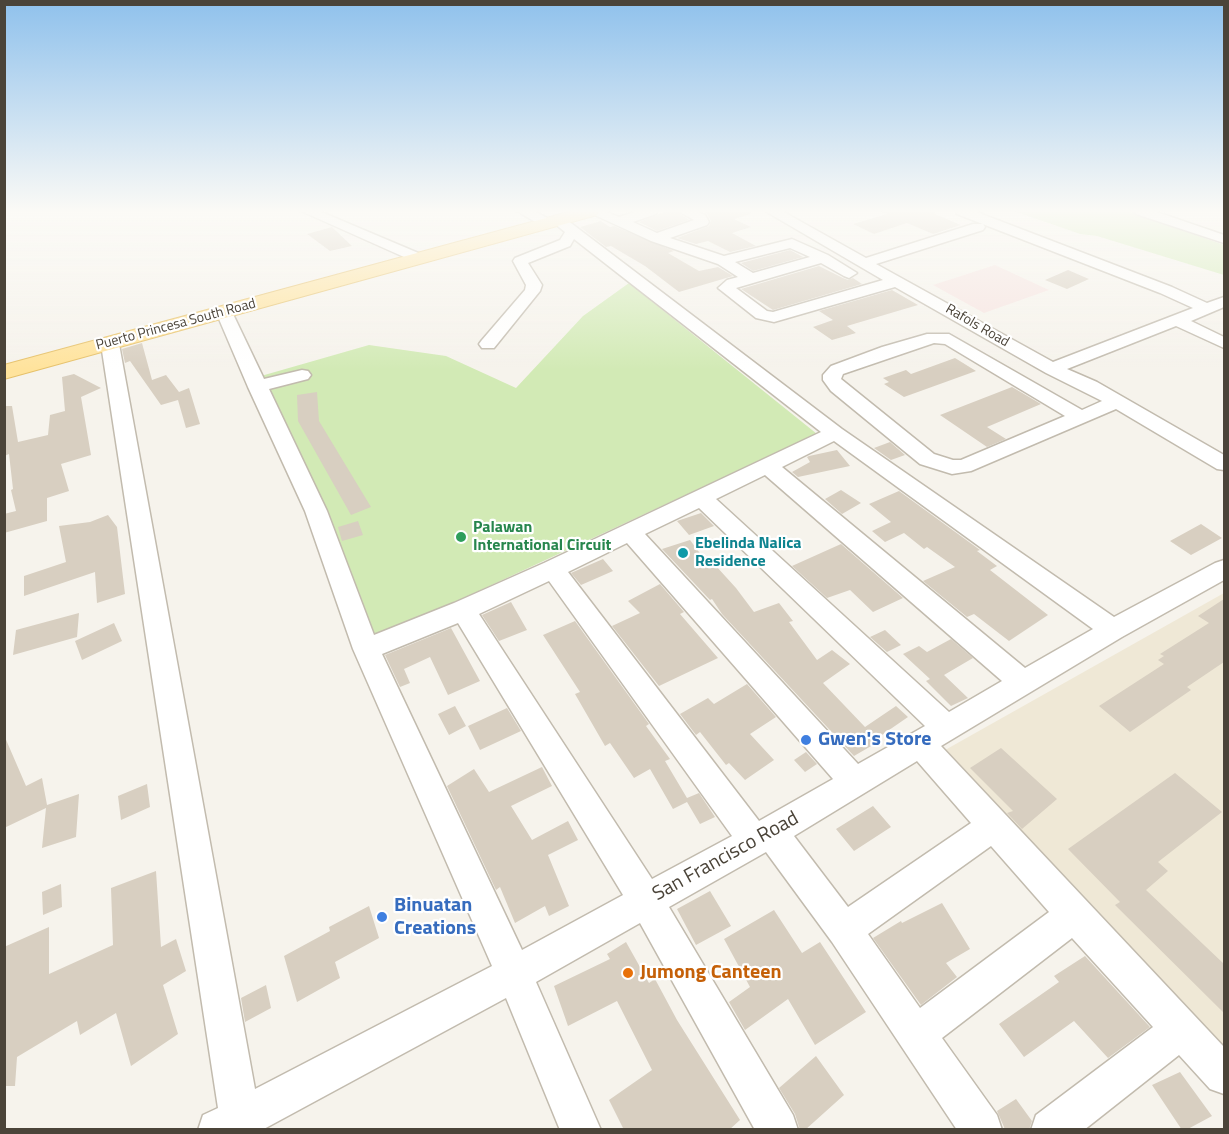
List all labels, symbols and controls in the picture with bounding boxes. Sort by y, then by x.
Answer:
street label: Puerto Princesa South Road [94,296,258,354]
street label: Rafols Road [942,301,1012,351]
place label: Palawan International Circuit [473,518,611,556]
marker: Palawan International Circuit [454,530,468,544]
place label: Ebelinda Nalica Residence [695,534,802,572]
marker: Ebelinda Nalica Residence [676,546,690,560]
place label: Gwen's Store [818,728,932,752]
marker: Gwen's Store [799,733,813,747]
street label: San Francisco Road [649,807,803,907]
place label: Binuatan Creations [394,894,476,941]
marker: Binuatan Creations [375,910,389,924]
place label: Jumong Canteen [640,961,782,985]
marker: Jumong Canteen [621,966,635,980]

